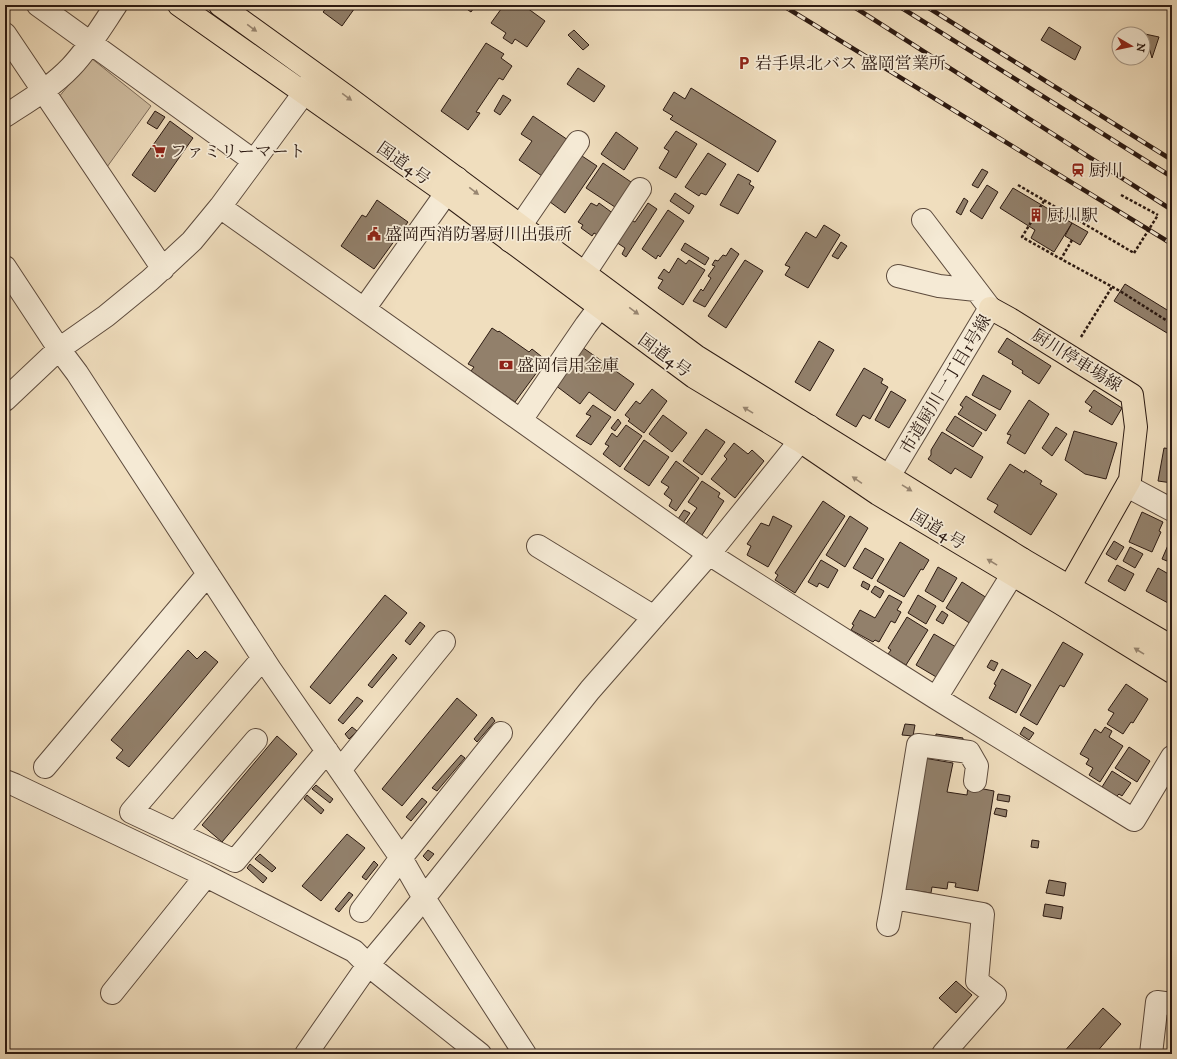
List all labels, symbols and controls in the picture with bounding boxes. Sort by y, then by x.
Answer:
one-way arrow [246,24,257,32]
north arrow [1111,26,1151,66]
text: N [1132,42,1148,53]
place label: 岩手県北バス 盛岡営業所 [755,53,946,75]
parking icon: 岩手県北バス 盛岡営業所 [736,55,752,71]
one-way arrow [342,93,352,101]
street label: 国道4号 [372,137,435,190]
place label: ファミリーマート [170,141,306,163]
supermarket icon: ファミリーマート [151,143,167,159]
place label: 厨川 [1089,160,1123,182]
station icon: 厨川 [1070,162,1086,178]
one-way arrow [468,187,479,195]
place label: 厨川駅 [1047,205,1098,227]
building icon: 厨川駅 [1028,207,1044,223]
place label: 盛岡西消防署厨川出張所 [385,224,572,246]
public building icon: 盛岡西消防署厨川出張所 [366,226,382,242]
one-way arrow [629,307,639,315]
street label: 市道厨川一丁目1号線 [895,311,996,458]
street label: 厨川停車場線 [1027,324,1126,397]
street label: 国道4号 [633,329,695,383]
place label: 盛岡信用金庫 [517,355,619,377]
bank icon: 盛岡信用金庫 [498,357,514,373]
one-way arrow [742,406,754,413]
one-way arrow [852,476,862,484]
one-way arrow [901,485,913,492]
street label: 国道4号 [906,505,969,555]
one-way arrow [986,558,998,565]
one-way arrow [1133,648,1145,655]

